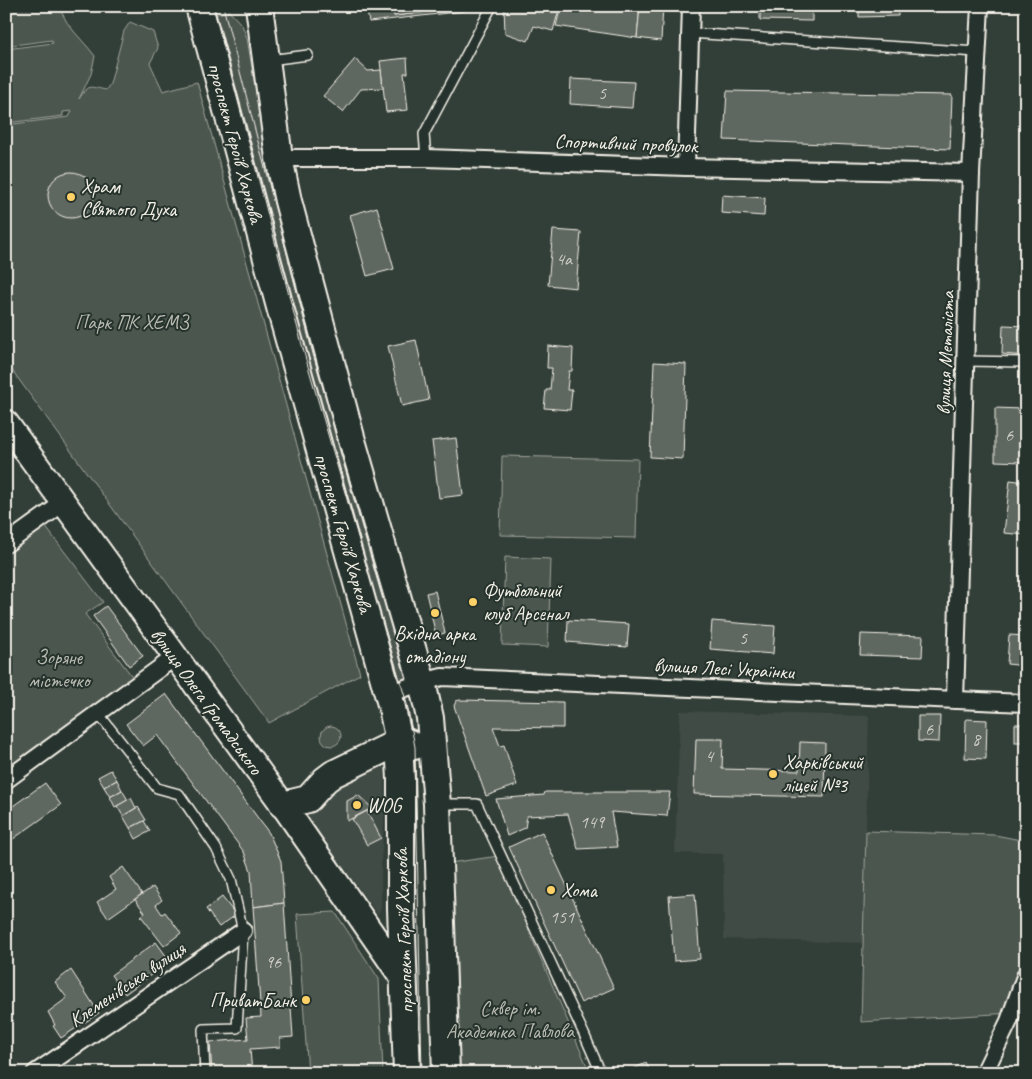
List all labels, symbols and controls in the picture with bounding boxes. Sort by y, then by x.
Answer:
street label: проспект Героїв Харкова [202,60,269,228]
house number: 5 [598,82,607,104]
street label: Спортивний провулок [554,129,700,159]
place label: Храм Святого Духа [81,174,178,222]
marker: Храм Святого Духа [65,191,77,203]
house number: 4а [556,248,573,270]
street label: вулиця Металіста [931,289,960,415]
park label: Парк ПК ХЕМЗ [75,310,190,335]
house number: 6 [1005,424,1014,446]
street label: проспект Героїв Харкова [309,450,379,618]
place label: Футбольний клуб Арсенал [483,578,570,626]
marker: Футбольний клуб Арсенал [467,596,479,608]
marker: Вхідна арка стадіону [429,607,441,619]
place label: Вхідна арка стадіону [394,621,477,669]
street label: вулиця Олега Громадського [145,623,269,780]
house number: 5 [739,627,748,649]
park label: Зоряне містечко [29,645,91,693]
street label: вулиця Лесі Українки [653,652,796,685]
house number: 6 [925,718,934,740]
house number: 8 [972,728,982,750]
house number: 4 [705,745,715,767]
place label: Харківський ліцей №3 [783,750,865,798]
marker: Харківський ліцей №3 [767,768,779,780]
place label: WOG [367,793,403,818]
marker: WOG [351,799,363,811]
house number: 149 [580,811,606,833]
street label: проспект Героїв Харкова [388,846,419,1014]
place label: Хома [561,878,599,903]
marker: Хома [545,884,557,896]
house number: 151 [550,906,575,928]
street label: Клеменівська вулиця [64,936,191,1033]
house number: 96 [265,951,282,973]
place label: ПриватБанк [210,988,298,1013]
marker: ПриватБанк [300,994,312,1006]
park label: Сквер ім. Академіка Павлова [446,996,575,1044]

